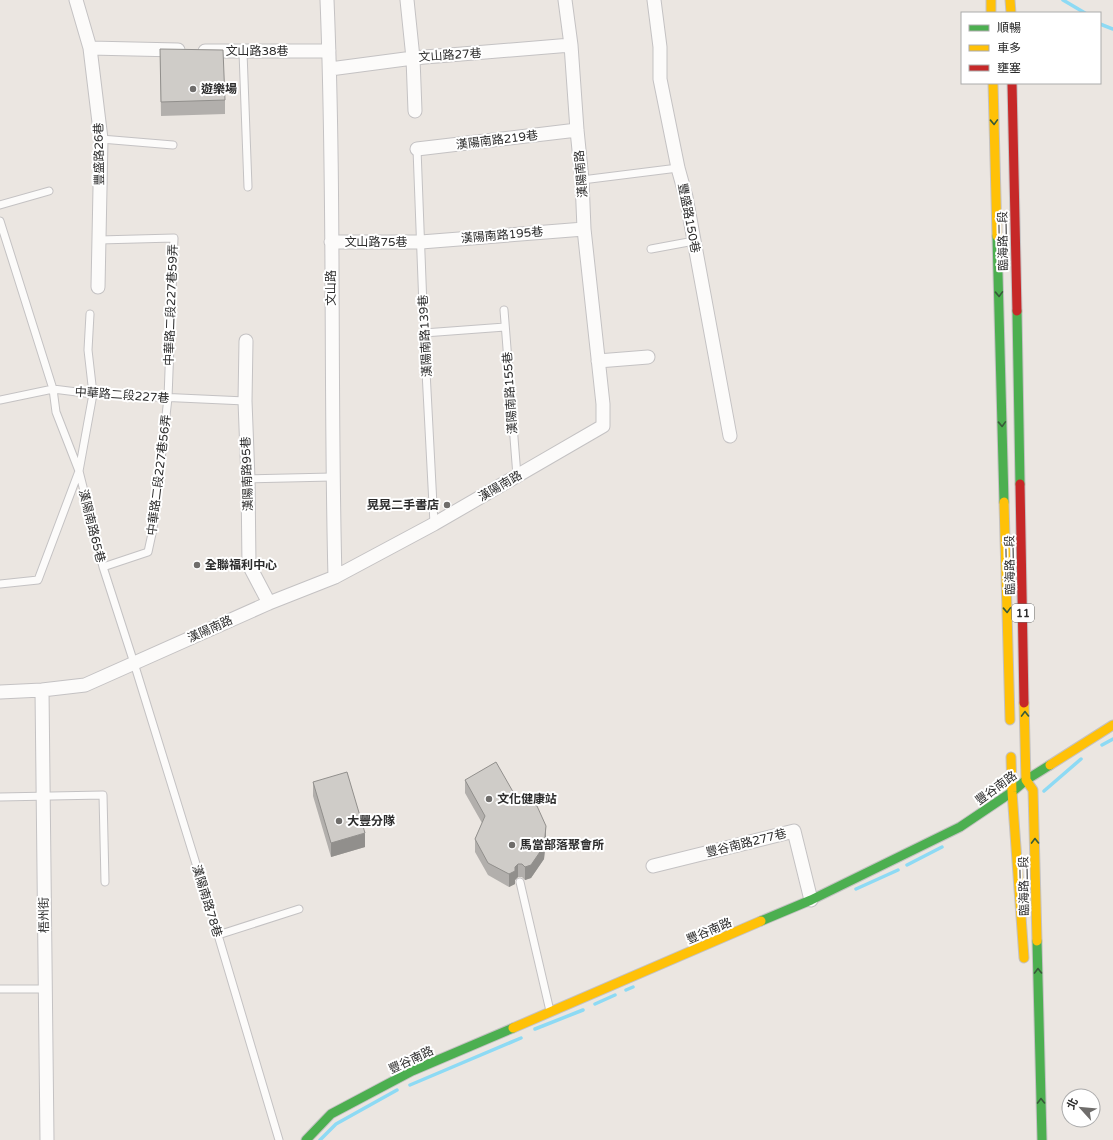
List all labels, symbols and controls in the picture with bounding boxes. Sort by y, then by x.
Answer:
legend [961,12,1101,84]
text: 順暢 [997,21,1021,35]
text: 車多 [997,41,1021,55]
street label: 文山路38巷 [225,44,289,58]
street label: 文山路27巷 [418,46,482,64]
text: 壅塞 [997,61,1021,75]
place label: 遊樂場 [201,82,237,96]
marker: 遊樂場 [188,84,198,94]
one-way arrow [990,119,998,125]
street label: 豐盛路26巷 [91,122,107,186]
street label: 漢陽南路219巷 [455,128,539,152]
street label: 漢陽南路 [572,149,590,199]
street label: 豐盛路150巷 [675,182,703,254]
street label: 臨海路二段 [995,211,1011,271]
street label: 漢陽南路195巷 [460,224,544,246]
street label: 文山路75巷 [344,235,408,249]
street label: 中華路二段227巷59弄 [162,244,180,366]
street label: 文山路 [324,270,338,306]
one-way arrow [994,291,1003,297]
street label: 漢陽南路139巷 [416,294,434,378]
street label: 漢陽南路155巷 [500,351,520,435]
street label: 中華路二段227巷 [74,385,170,405]
street label: 中華路二段227巷56弄 [145,414,173,536]
one-way arrow [998,421,1006,427]
street label: 漢陽南路95巷 [239,436,255,512]
street label: 漢陽南路 [476,468,524,504]
street label: 漢陽南路65巷 [76,488,108,564]
place label: 晃晃二手書店 [367,498,439,512]
marker: 晃晃二手書店 [442,500,452,510]
street label: 臨海路二段 [1002,535,1018,595]
place label: 全聯福利中心 [205,558,277,572]
marker: 全聯福利中心 [192,560,202,570]
road number: 11 [1012,604,1034,622]
one-way arrow [1003,607,1011,613]
street label: 漢陽南路 [185,613,235,645]
one-way arrow [1020,711,1029,717]
street label: 豐谷南路 [972,768,1020,808]
place label: 文化健康站 [497,792,557,806]
marker: 文化健康站 [484,794,494,804]
place label: 大豐分隊 [347,814,395,828]
marker: 大豐分隊 [334,816,344,826]
street label: 豐谷南路277巷 [704,826,788,860]
place label: 馬當部落聚會所 [520,838,604,852]
one-way arrow [1030,838,1039,844]
marker: 馬當部落聚會所 [507,840,517,850]
street label: 臨海路二段 [1016,856,1032,916]
street label: 漢陽南路78巷 [189,863,225,939]
street label: 梧州街 [37,897,51,933]
street label: 豐谷南路 [684,915,734,947]
one-way arrow [1034,968,1042,974]
street label: 豐谷南路 [386,1044,436,1076]
north arrow [1061,1088,1101,1128]
text: 北 [1064,1096,1081,1112]
one-way arrow [1037,1098,1045,1104]

